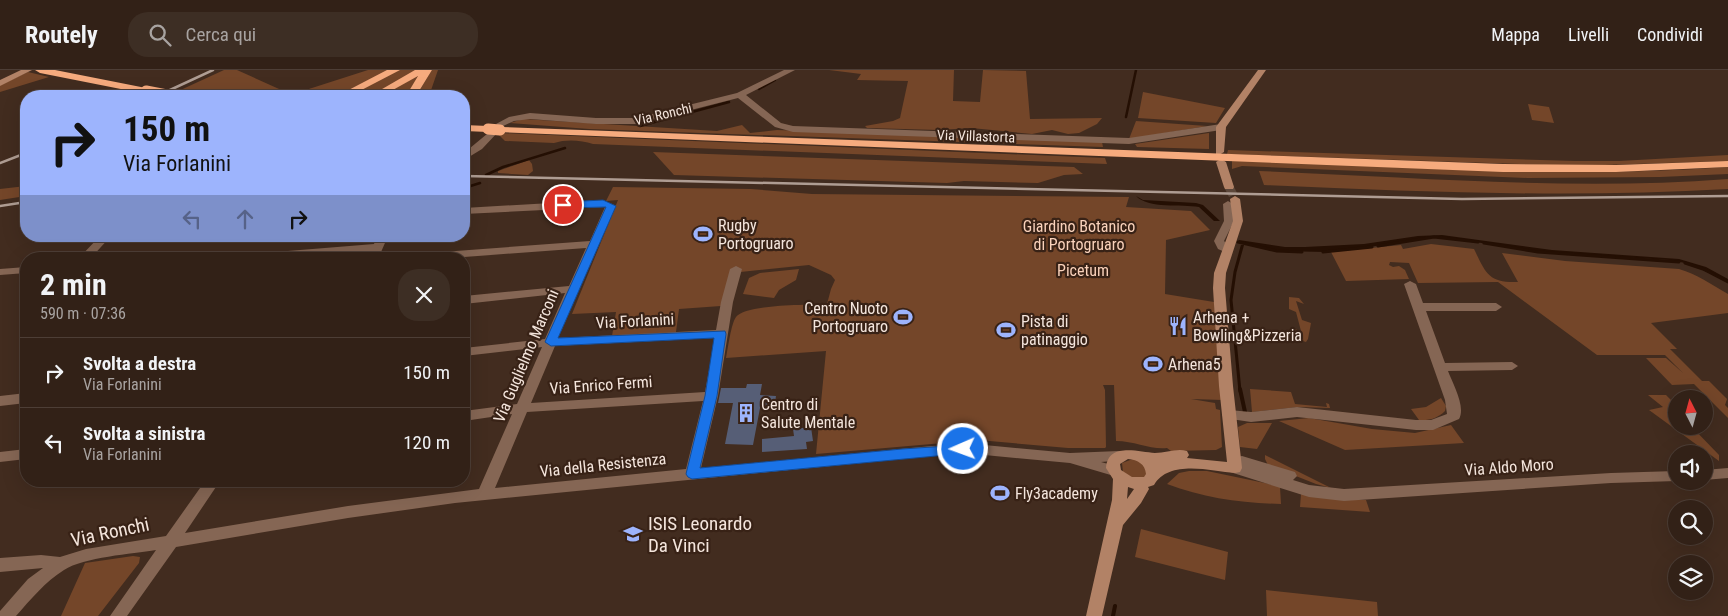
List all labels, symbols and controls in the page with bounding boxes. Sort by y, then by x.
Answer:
search box [128,12,478,57]
text: Routely [25,21,98,49]
icon: search [146,21,174,49]
text: Cerca qui [186,23,256,46]
text: Mappa [1491,24,1540,45]
text: Livelli [1568,24,1609,45]
text: Condividi [1637,24,1703,45]
street label: Via Ronchi [633,100,693,128]
text: 150 m [123,109,210,150]
icon: right [40,110,105,175]
street label: Via Villastorta [937,127,1015,145]
text: Via Forlanini [123,151,231,176]
pin [542,184,584,226]
icon: arrive [549,191,577,219]
icon: left [178,205,206,233]
icon: ahead [231,205,259,233]
icon: right [284,205,312,233]
place label: Rugby Portogruaro [718,216,794,253]
park label: Giardino Botanico di Portogruaro [1023,217,1135,254]
sports icon: Rugby Portogruaro [692,223,714,245]
park label: Picetum [1057,261,1109,280]
text: 2 min [40,267,107,302]
button: close [398,269,450,321]
street label: Via Guglielmo Marconi [489,287,563,425]
place label: Centro Nuoto Portogruaro [804,299,888,336]
text: 590 m · 07:36 [40,304,126,323]
sports icon: Centro Nuoto Portogruaro [892,306,914,328]
place label: Arhena + Bowling&Pizzeria [1193,308,1302,345]
street label: Via Forlanini [595,309,675,333]
place label: Pista di patinaggio [1021,312,1088,349]
restaurant icon: Arhena + Bowling&Pizzeria [1167,315,1189,337]
sports icon: Pista di patinaggio [995,319,1017,341]
text: Svolta a destra [83,352,196,375]
sports icon: Arhena5 [1142,353,1164,375]
place label: Arhena5 [1168,355,1221,374]
icon: right [40,359,68,387]
text: 150 m [403,361,450,384]
street label: Via Enrico Fermi [549,372,653,398]
text: Via Forlanini [83,375,162,394]
north arrow [1668,390,1712,435]
map controls [1668,390,1713,600]
place label: Centro di Salute Mentale [761,395,855,432]
building icon: Centro di Salute Mentale [735,402,757,424]
text: Svolta a sinistra [83,422,205,445]
position arrow [936,422,988,474]
icon: left [40,429,68,457]
text: 120 m [403,431,450,454]
text: Via Forlanini [83,445,162,464]
button: sound [1668,445,1713,490]
street label: Via della Resistenza [539,449,667,481]
street label: Via Aldo Moro [1464,454,1554,480]
sports icon: Fly3academy [989,482,1011,504]
place label: Fly3academy [1015,484,1098,503]
button: search [1668,500,1713,545]
street label: Via Ronchi [69,512,151,552]
place label: ISIS Leonardo Da Vinci [648,512,752,557]
school or university icon: ISIS Leonardo Da Vinci [622,523,644,545]
button: layers [1668,555,1713,600]

